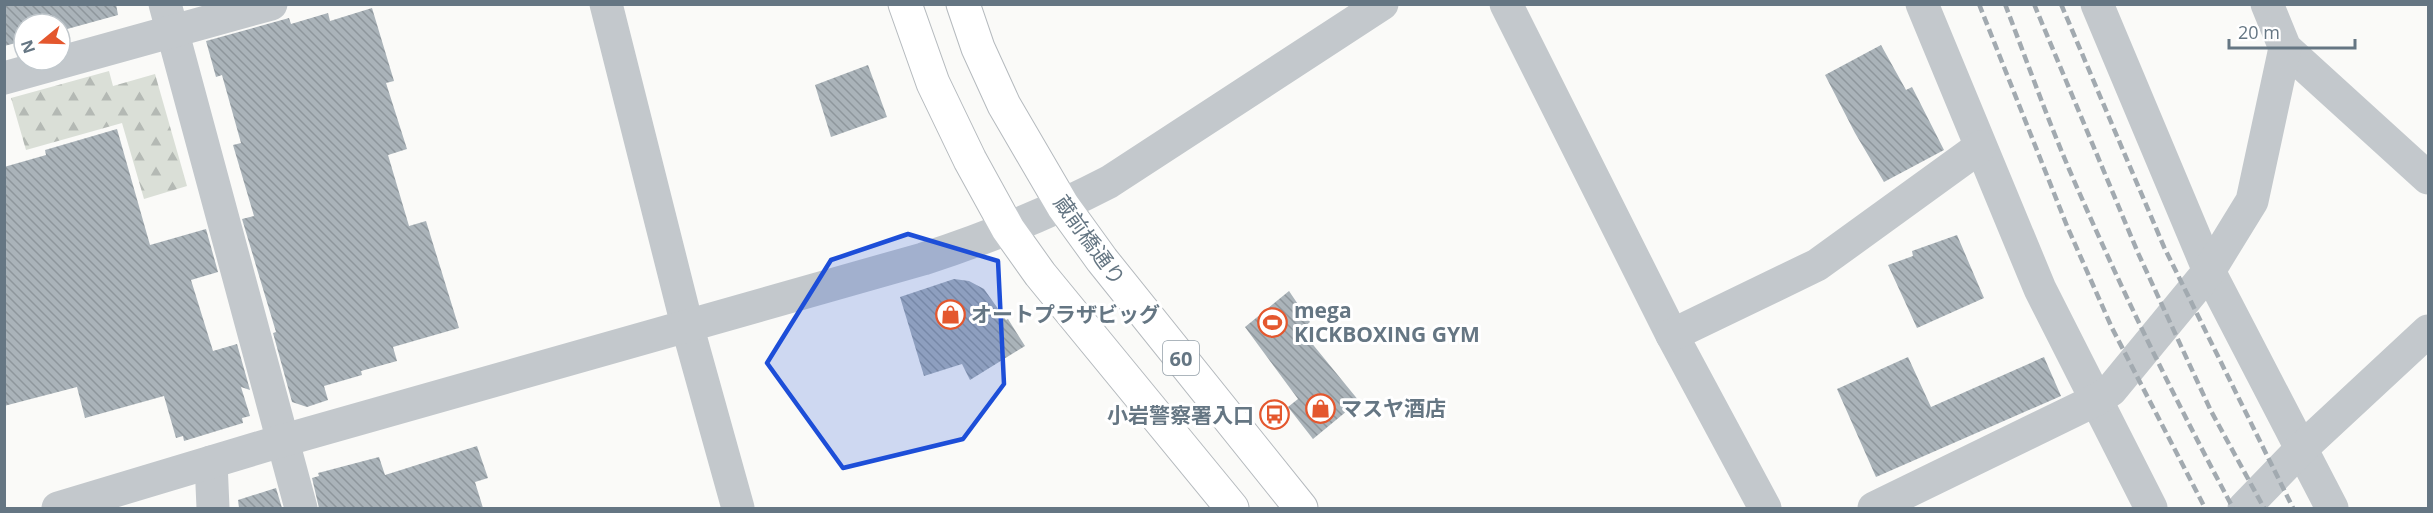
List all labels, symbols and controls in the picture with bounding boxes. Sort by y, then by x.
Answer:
north arrow [12,12,72,72]
scale bar [2229,12,2355,50]
text: 20 m [2238,20,2280,44]
text: N [15,37,40,57]
street label: 蔵前橋通り [1048,189,1132,291]
place label: mega KICKBOXING GYM [1294,296,1480,348]
shop icon: オートプラザビッグ [934,298,966,330]
place label: オートプラザビッグ [971,300,1160,328]
sports icon: mega KICKBOXING GYM [1257,306,1289,338]
road number: 60 [1163,341,1199,375]
shop icon: マスヤ酒店 [1304,392,1336,424]
place label: マスヤ酒店 [1341,394,1446,422]
bus stop icon: 小岩警察署入口 [1259,399,1291,431]
place label: 小岩警察署入口 [1107,401,1254,429]

